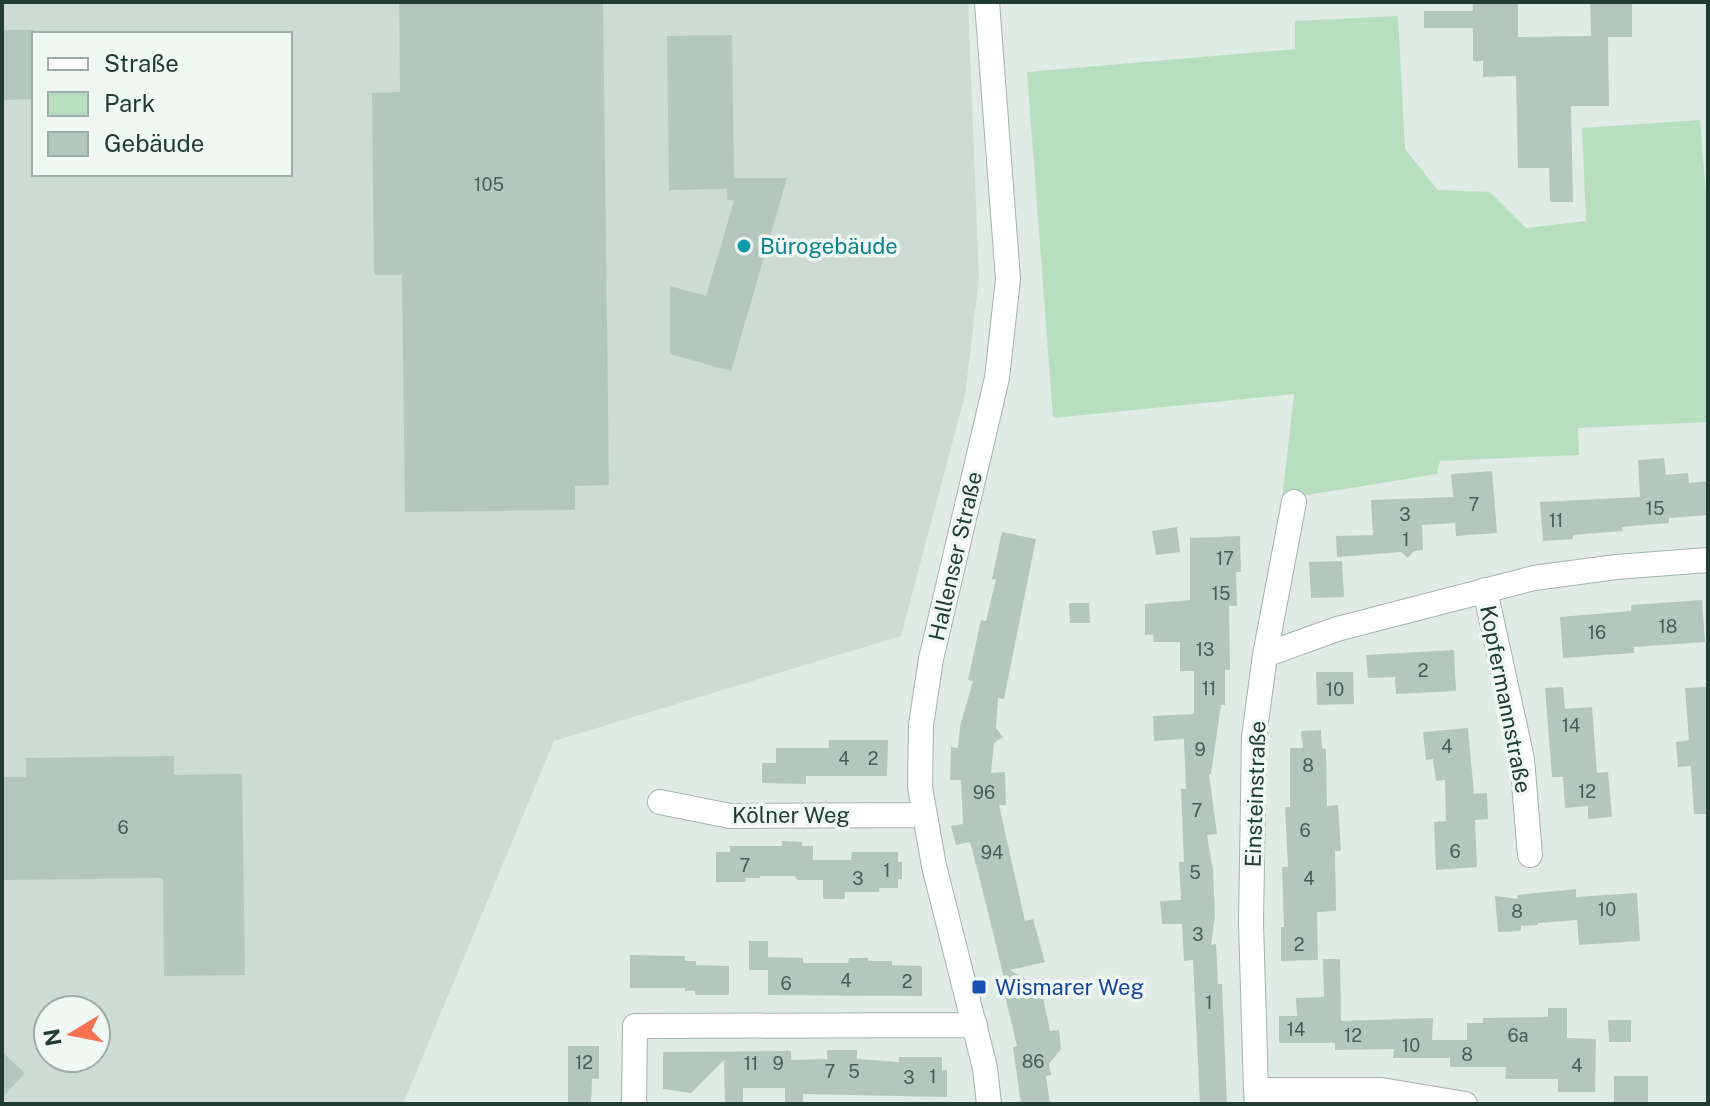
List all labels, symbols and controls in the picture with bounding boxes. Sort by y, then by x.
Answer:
legend [32,32,292,176]
text: Straße [104,49,179,77]
text: Park [104,89,155,117]
text: Gebäude [104,129,204,157]
house number: 105 [474,174,504,195]
place label: Bürogebäude [760,233,898,259]
marker: Bürogebäude [735,237,753,255]
street label: Hallenser Straße [923,469,987,643]
house number: 7 [1469,494,1479,515]
house number: 15 [1646,498,1664,519]
house number: 3 [1399,504,1411,525]
house number: 11 [1549,510,1563,531]
house number: 1 [1402,529,1410,550]
house number: 17 [1216,548,1234,569]
house number: 15 [1212,583,1230,604]
street label: Kopfermannstraße [1475,603,1537,795]
house number: 18 [1659,616,1677,637]
house number: 16 [1588,622,1606,643]
house number: 13 [1196,639,1214,660]
house number: 2 [1418,660,1428,681]
house number: 11 [1202,678,1216,699]
house number: 10 [1326,679,1344,700]
house number: 14 [1562,715,1580,736]
street label: Einsteinstraße [1239,720,1271,868]
house number: 4 [1441,736,1453,757]
house number: 9 [1194,739,1206,760]
house number: 4 [838,748,850,769]
house number: 2 [868,748,878,769]
house number: 8 [1302,755,1314,776]
house number: 12 [1578,781,1596,802]
house number: 96 [973,782,995,803]
house number: 7 [1192,800,1202,821]
street label: Kölner Weg [732,802,850,828]
house number: 6 [117,817,129,838]
house number: 6 [1299,820,1311,841]
house number: 6 [1449,841,1461,862]
house number: 94 [981,842,1003,863]
house number: 7 [740,855,750,876]
house number: 1 [883,860,891,881]
house number: 5 [1189,862,1201,883]
house number: 3 [852,868,864,889]
house number: 4 [1303,868,1315,889]
house number: 10 [1598,899,1616,920]
house number: 8 [1511,901,1523,922]
house number: 3 [1192,924,1204,945]
house number: 2 [1294,934,1304,955]
house number: 4 [840,970,852,991]
house number: 2 [902,971,912,992]
house number: 6 [780,973,792,994]
place label: Wismarer Weg [995,974,1144,1000]
marker: Wismarer Weg [970,978,988,996]
house number: 1 [1205,992,1213,1013]
north arrow [32,994,112,1074]
house number: 14 [1287,1019,1305,1040]
house number: 12 [1344,1025,1362,1046]
house number: 6a [1507,1025,1529,1046]
text: N [38,1027,67,1048]
house number: 10 [1402,1035,1420,1056]
house number: 8 [1461,1044,1473,1065]
house number: 86 [1022,1051,1044,1072]
house number: 12 [575,1052,593,1073]
house number: 11 [744,1053,758,1074]
house number: 9 [772,1053,784,1074]
house number: 4 [1571,1055,1583,1076]
house number: 7 [825,1061,835,1082]
house number: 5 [848,1061,860,1082]
house number: 1 [929,1066,937,1087]
house number: 3 [903,1067,915,1088]

